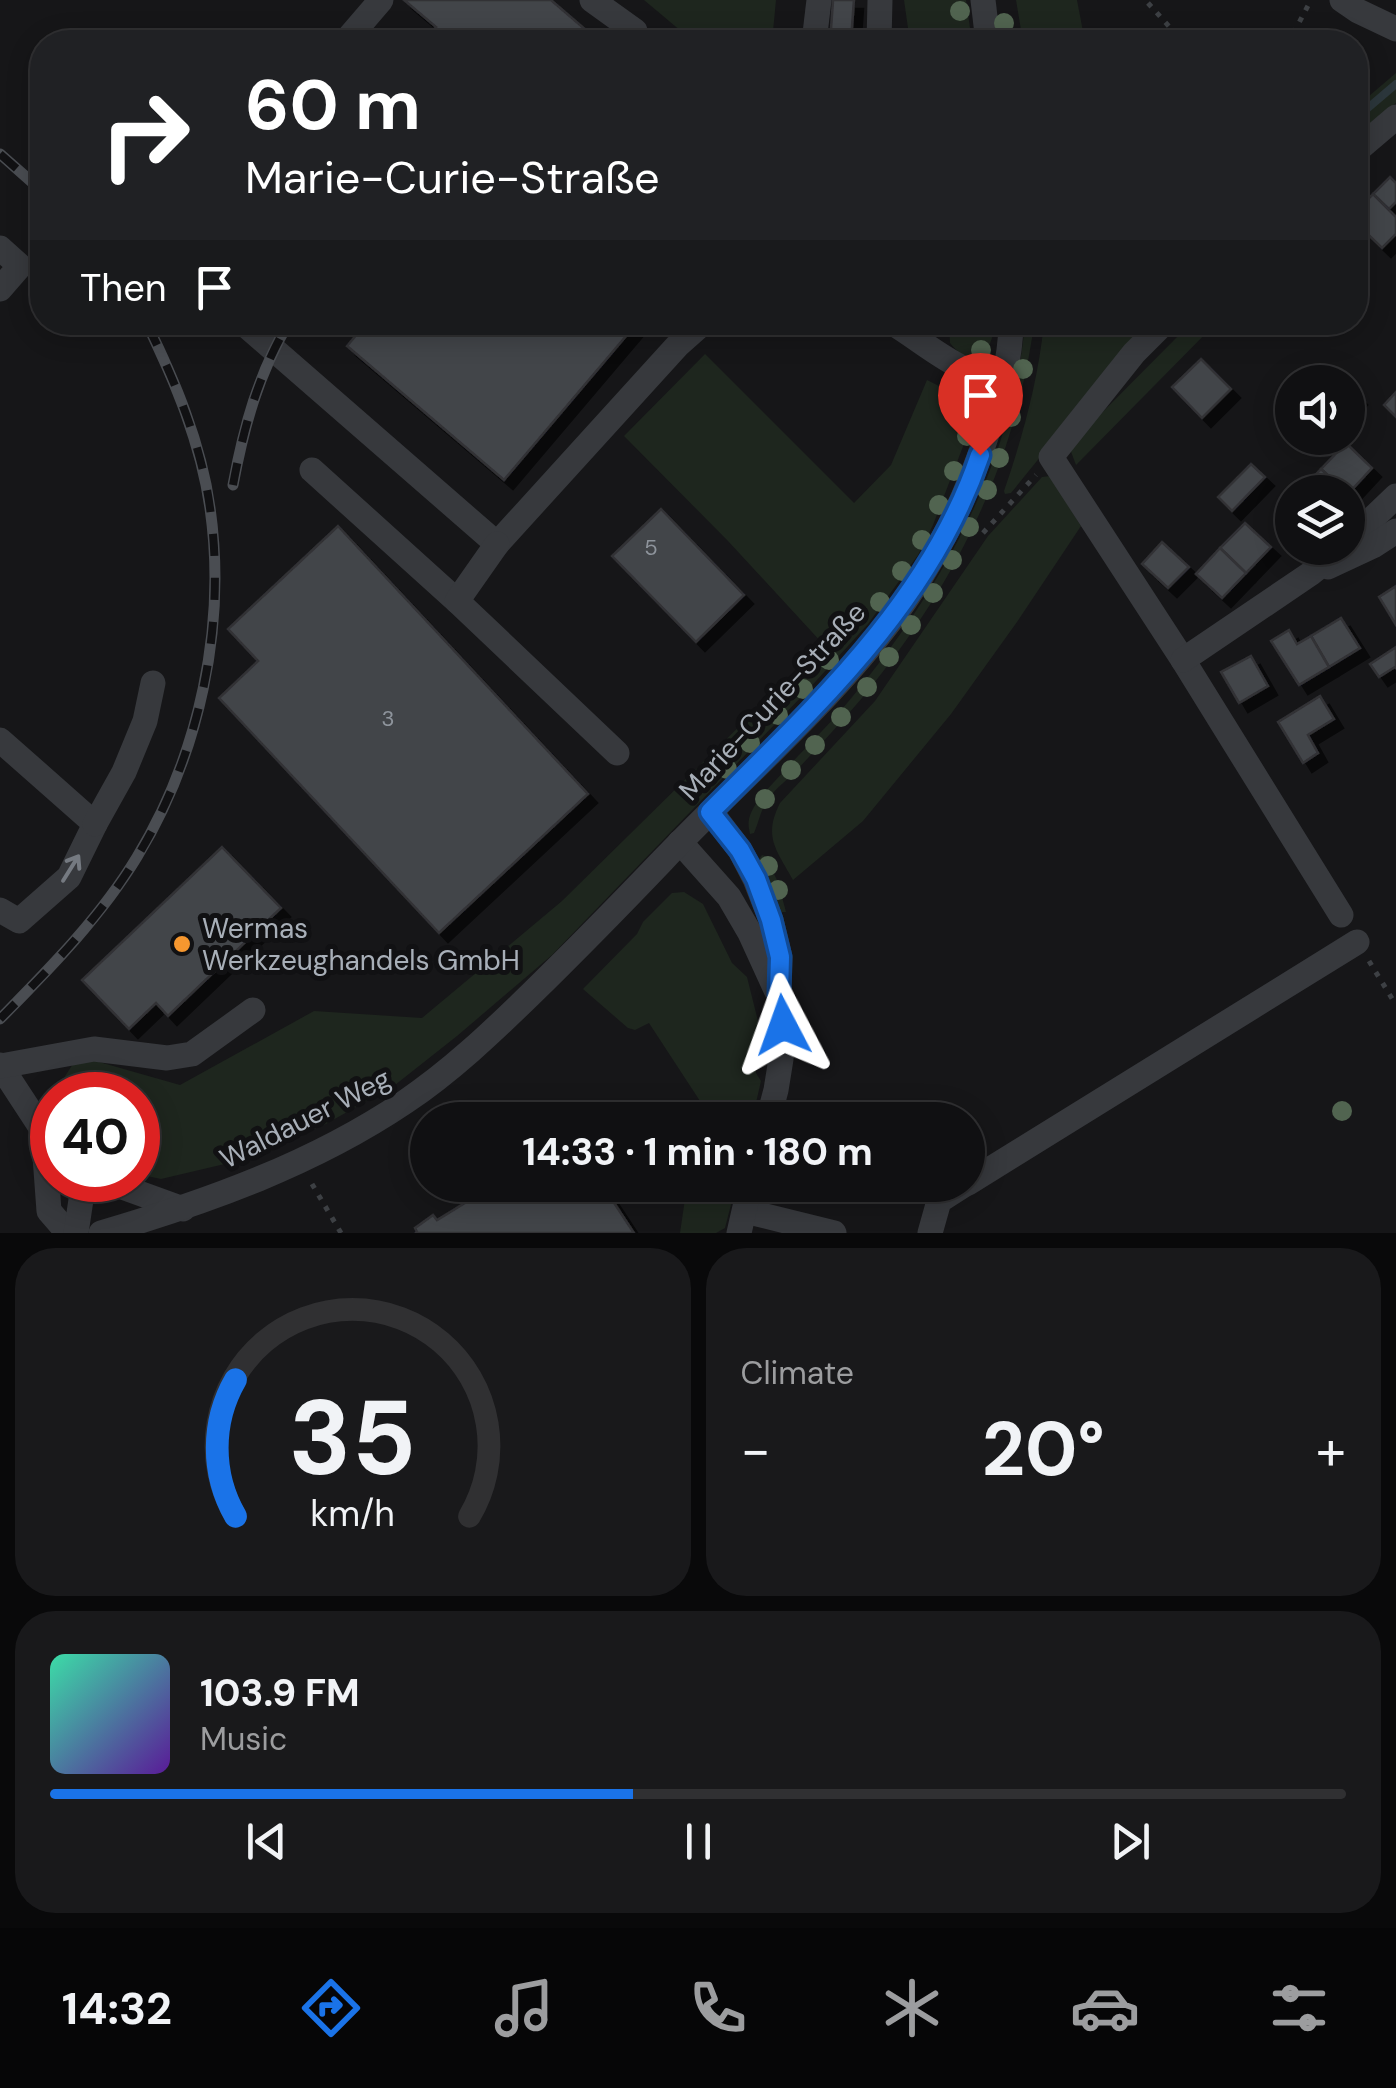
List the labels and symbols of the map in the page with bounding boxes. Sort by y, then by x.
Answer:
pin [938,353,1023,456]
house number: 5 [644,533,658,562]
street label: Marie-Curie-Straße [671,594,874,808]
house number: 3 [381,704,395,733]
one-way arrow [61,854,81,883]
place label: Wermas Werkzeughandels GmbH [202,910,520,979]
marker: Wermas Werkzeughandels GmbH [171,933,193,955]
position arrow [731,973,835,1077]
street label: Waldauer Weg [214,1060,397,1177]
speed limit sign: 40 [30,1072,160,1202]

